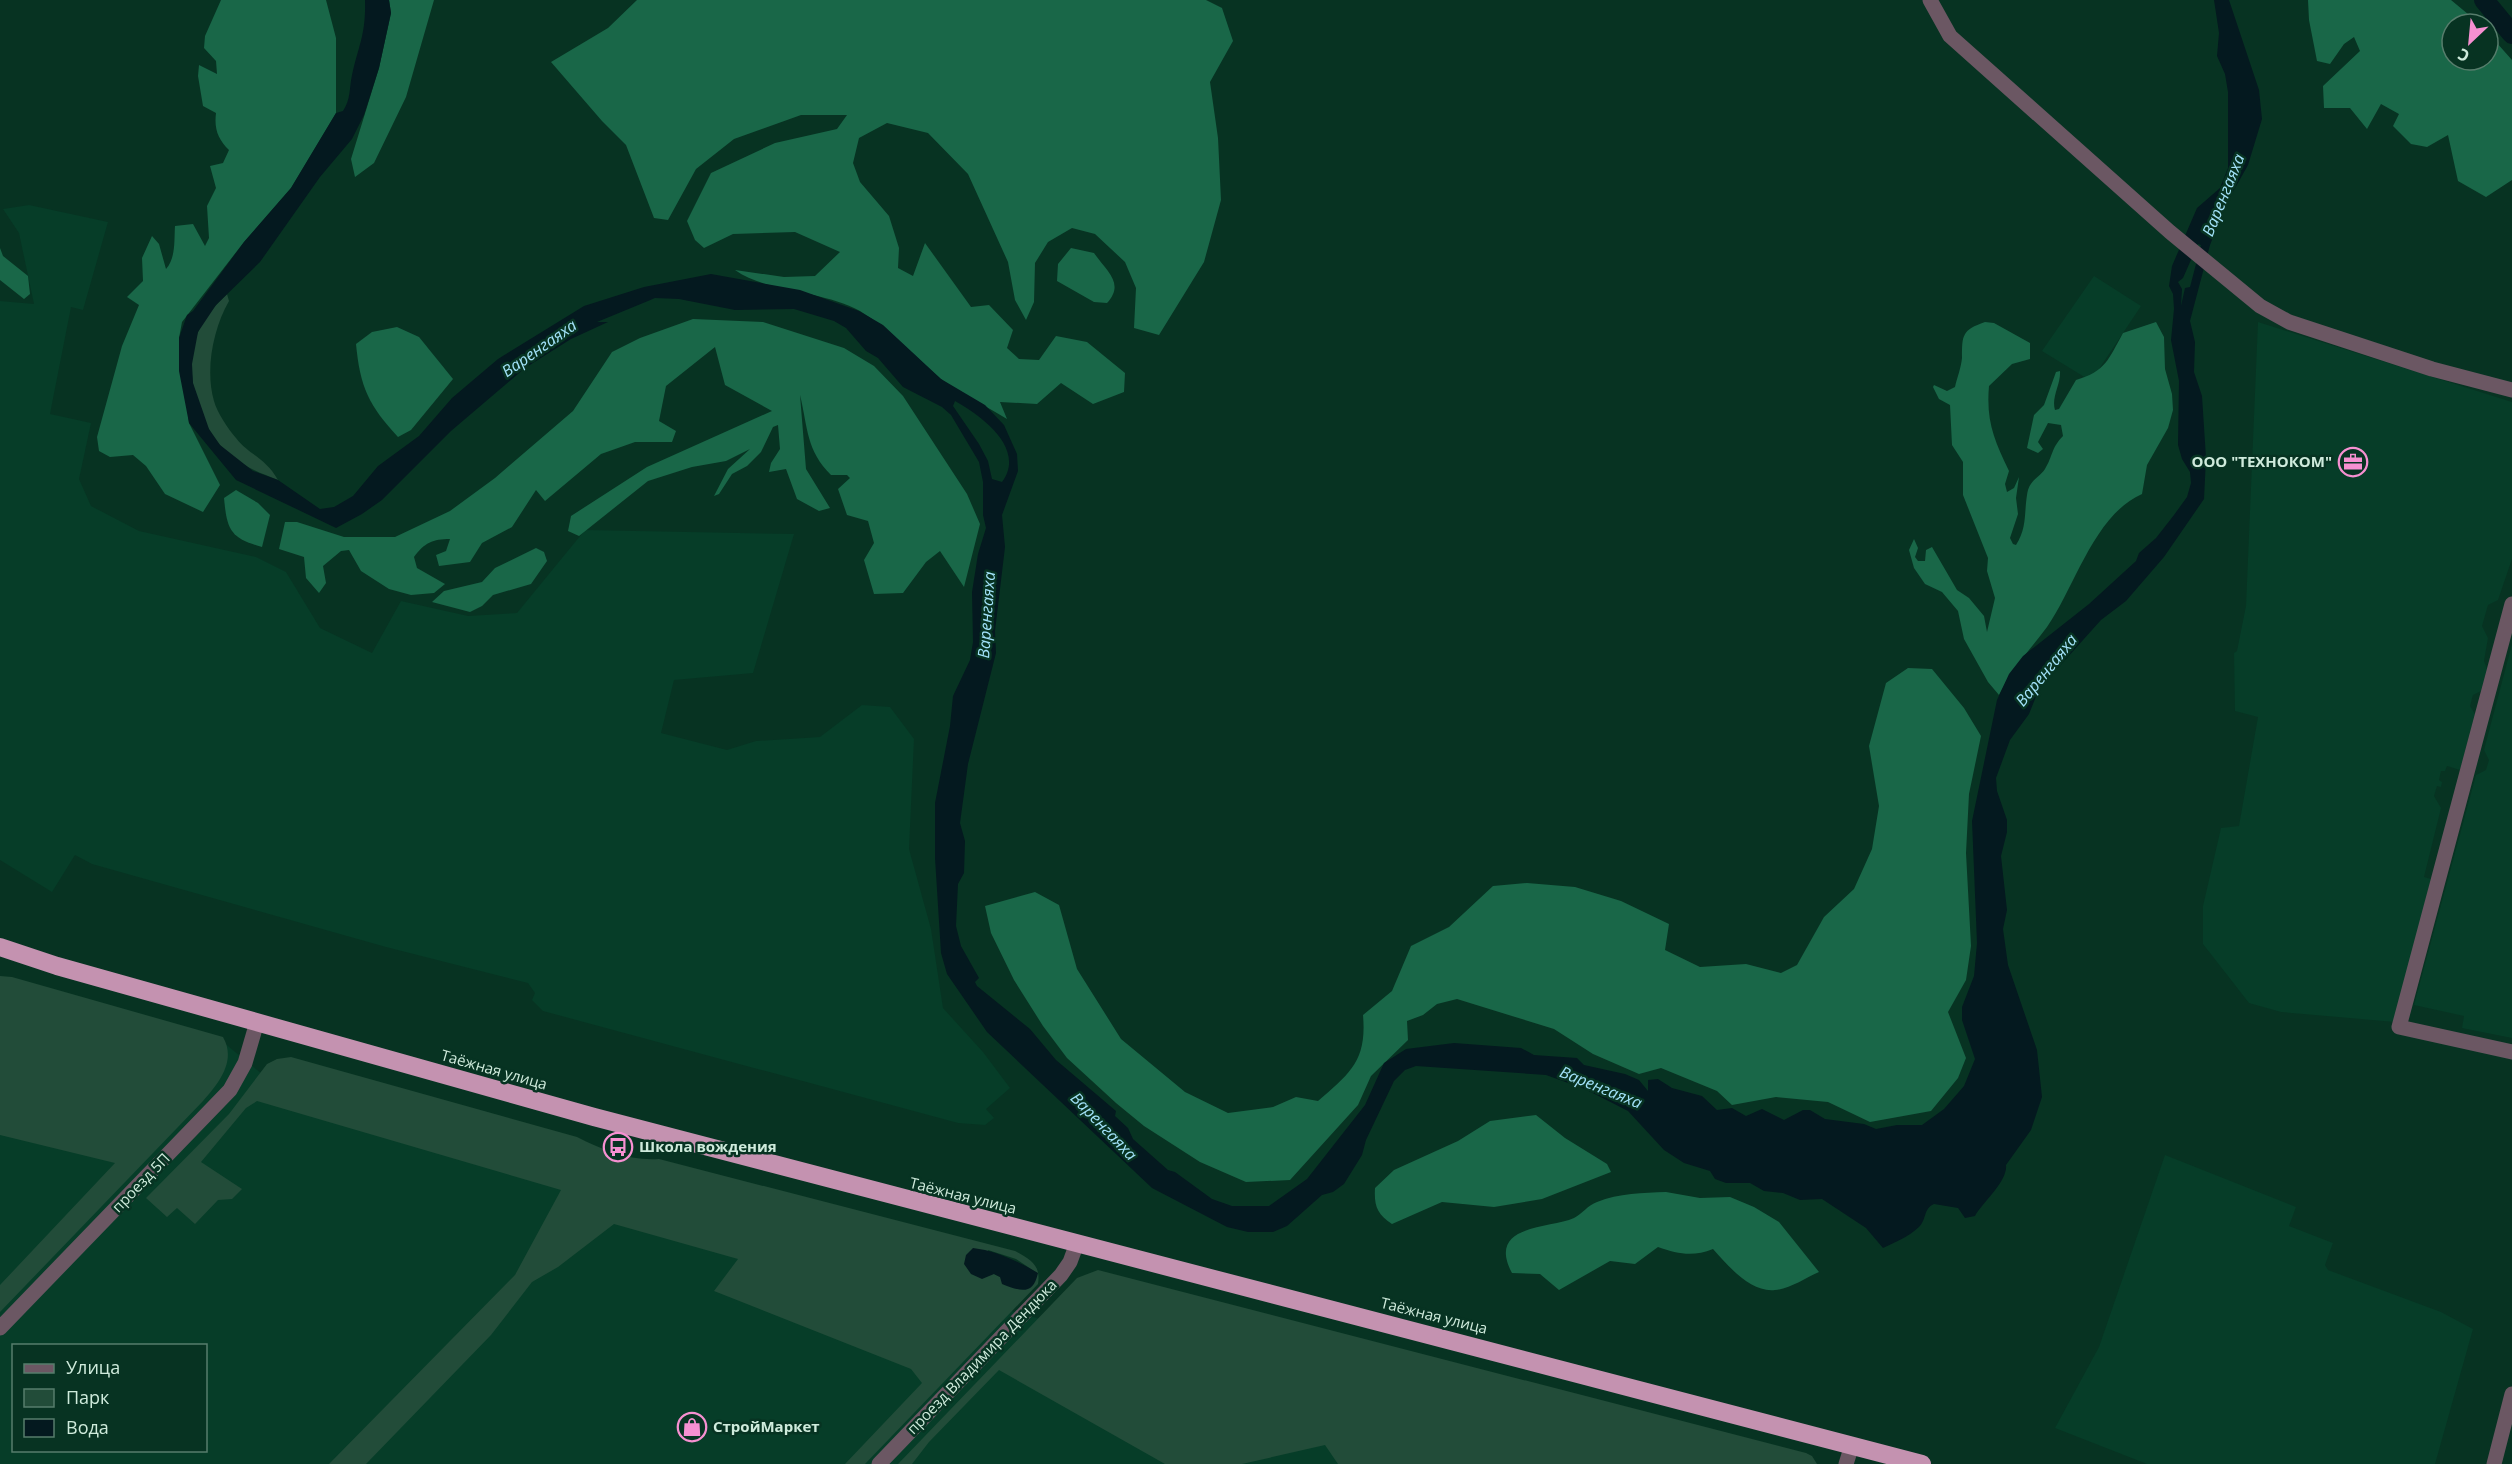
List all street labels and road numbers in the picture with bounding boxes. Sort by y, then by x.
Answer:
street label: Таёжная улица [439,1044,550,1094]
street label: проезд 5П [107,1148,174,1216]
street label: Таёжная улица [908,1172,1019,1218]
street label: проезд Владимира Дендюка [902,1275,1061,1438]
street label: Таёжная улица [1379,1292,1490,1338]

